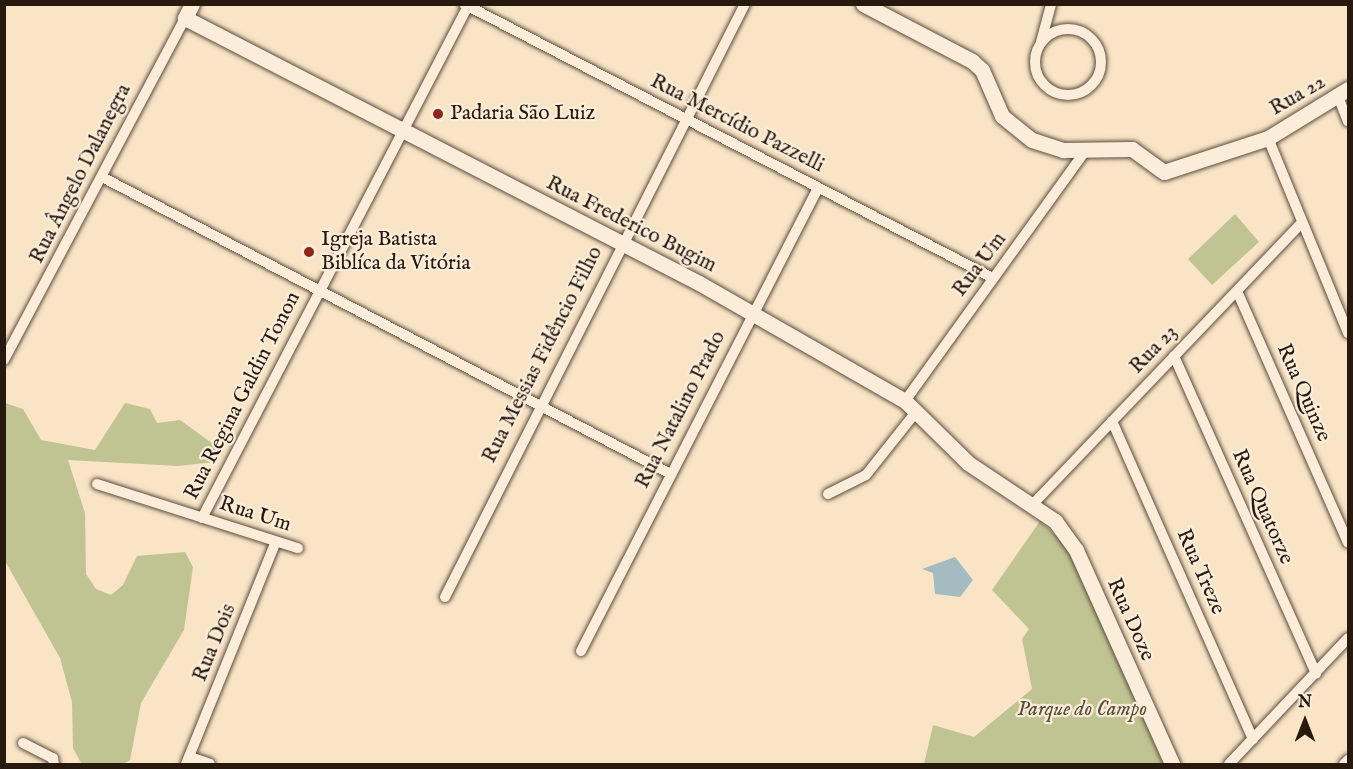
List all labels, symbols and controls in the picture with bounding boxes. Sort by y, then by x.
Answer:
street label: Rua Mercídio Pazzelli [646,69,828,179]
street label: Rua 22 [1266,70,1330,122]
street label: Rua Ângelo Dalanegra [25,80,137,268]
place label: Padaria São Luiz [450,101,595,127]
marker: Padaria São Luiz [431,107,445,121]
street label: Rua Frederico Bugim [542,171,720,279]
place label: Igreja Batista Biblíca da Vitória [321,227,470,277]
street label: Rua Um [948,228,1012,302]
street label: Rua Messias Fidêncio Filho [477,243,609,467]
marker: Igreja Batista Biblíca da Vitória [302,245,316,259]
street label: Rua Regina Galdin Tonon [180,288,306,504]
street label: Rua 23 [1125,320,1183,380]
street label: Rua Natalino Prado [630,327,732,493]
street label: Rua Quinze [1270,340,1336,446]
street label: Rua Quatorze [1225,446,1299,568]
street label: Rua Um [216,492,294,538]
street label: Rua Treze [1170,525,1230,619]
street label: Rua Doze [1101,575,1159,665]
street label: Rua Dois [188,600,242,686]
north arrow [1275,691,1335,751]
text: N [1298,693,1312,713]
park label: Parque do Campo [1017,697,1147,723]

